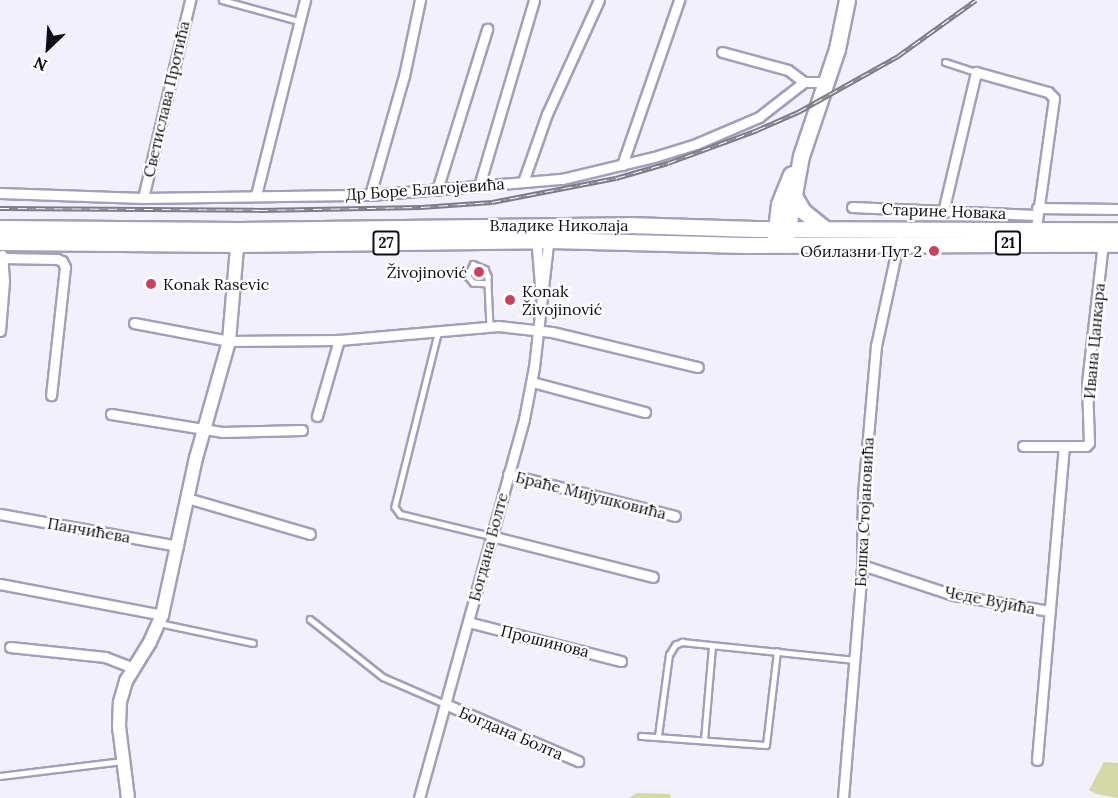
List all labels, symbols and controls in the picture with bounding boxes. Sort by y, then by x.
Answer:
north arrow [18,18,78,78]
street label: Светислава Протића [139,19,193,179]
text: N [31,53,50,76]
street label: Др Боре Благојевића [345,174,505,204]
street label: Старине Новака [881,199,1007,223]
street label: Владике Николаја [490,215,628,235]
road number: 27 [371,231,401,255]
road number: 21 [994,231,1022,255]
place label: Обилазни Пут 2 [800,241,922,261]
marker: Обилазни Пут 2 [927,244,941,258]
place label: Živojinović [387,262,467,282]
marker: Živojinović [472,265,486,279]
place label: Konak Rasevic [163,274,269,294]
marker: Konak Rasevic [144,277,158,291]
place label: Konak Živojinović [522,281,602,319]
street label: Ивана Цанкара [1079,282,1109,400]
marker: Konak Živojinović [503,293,517,307]
street label: Бошка Стојановића [850,437,878,587]
street label: Браће Мијушковића [514,467,668,523]
street label: Богдана Болте [464,491,512,603]
street label: Панчићева [46,513,132,547]
street label: Чеде Вујића [943,582,1037,618]
street label: Прошинова [499,621,591,661]
street label: Богдана Болта [456,702,566,764]

